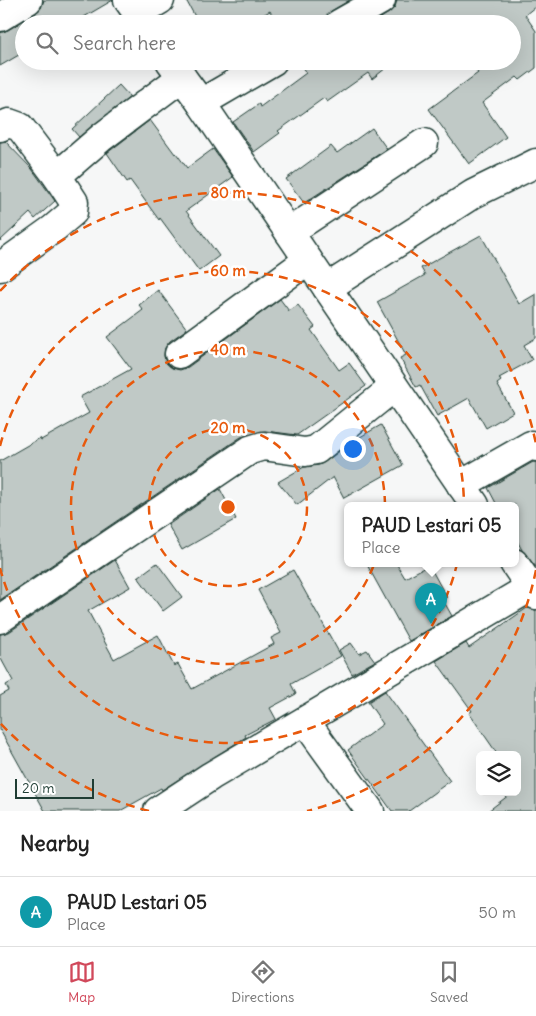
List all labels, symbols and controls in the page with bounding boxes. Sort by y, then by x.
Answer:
search box [15,15,521,70]
icon: search [33,29,61,57]
text: Search here [73,31,176,55]
text: 80 m [210,183,246,202]
text: 60 m [210,261,246,280]
text: 40 m [210,340,246,359]
text: 20 m [211,418,245,437]
your location [340,436,366,462]
centre of rings [219,498,237,516]
popup [344,502,519,567]
text: PAUD Lestari 05 [362,513,501,537]
text: Place [362,537,400,557]
pin: A [415,583,447,624]
map controls [476,751,521,796]
button: layers [476,751,521,796]
scale bar [15,776,94,799]
text: 20 m [22,779,55,797]
text: Nearby [20,830,90,857]
text: PAUD Lestari 05 [67,890,207,914]
text: A [31,902,41,922]
text: 50 m [478,902,516,922]
text: Place [67,914,106,934]
tab: Map [68,958,96,1006]
tab: Directions [231,958,294,1006]
tab: Saved [430,958,468,1006]

